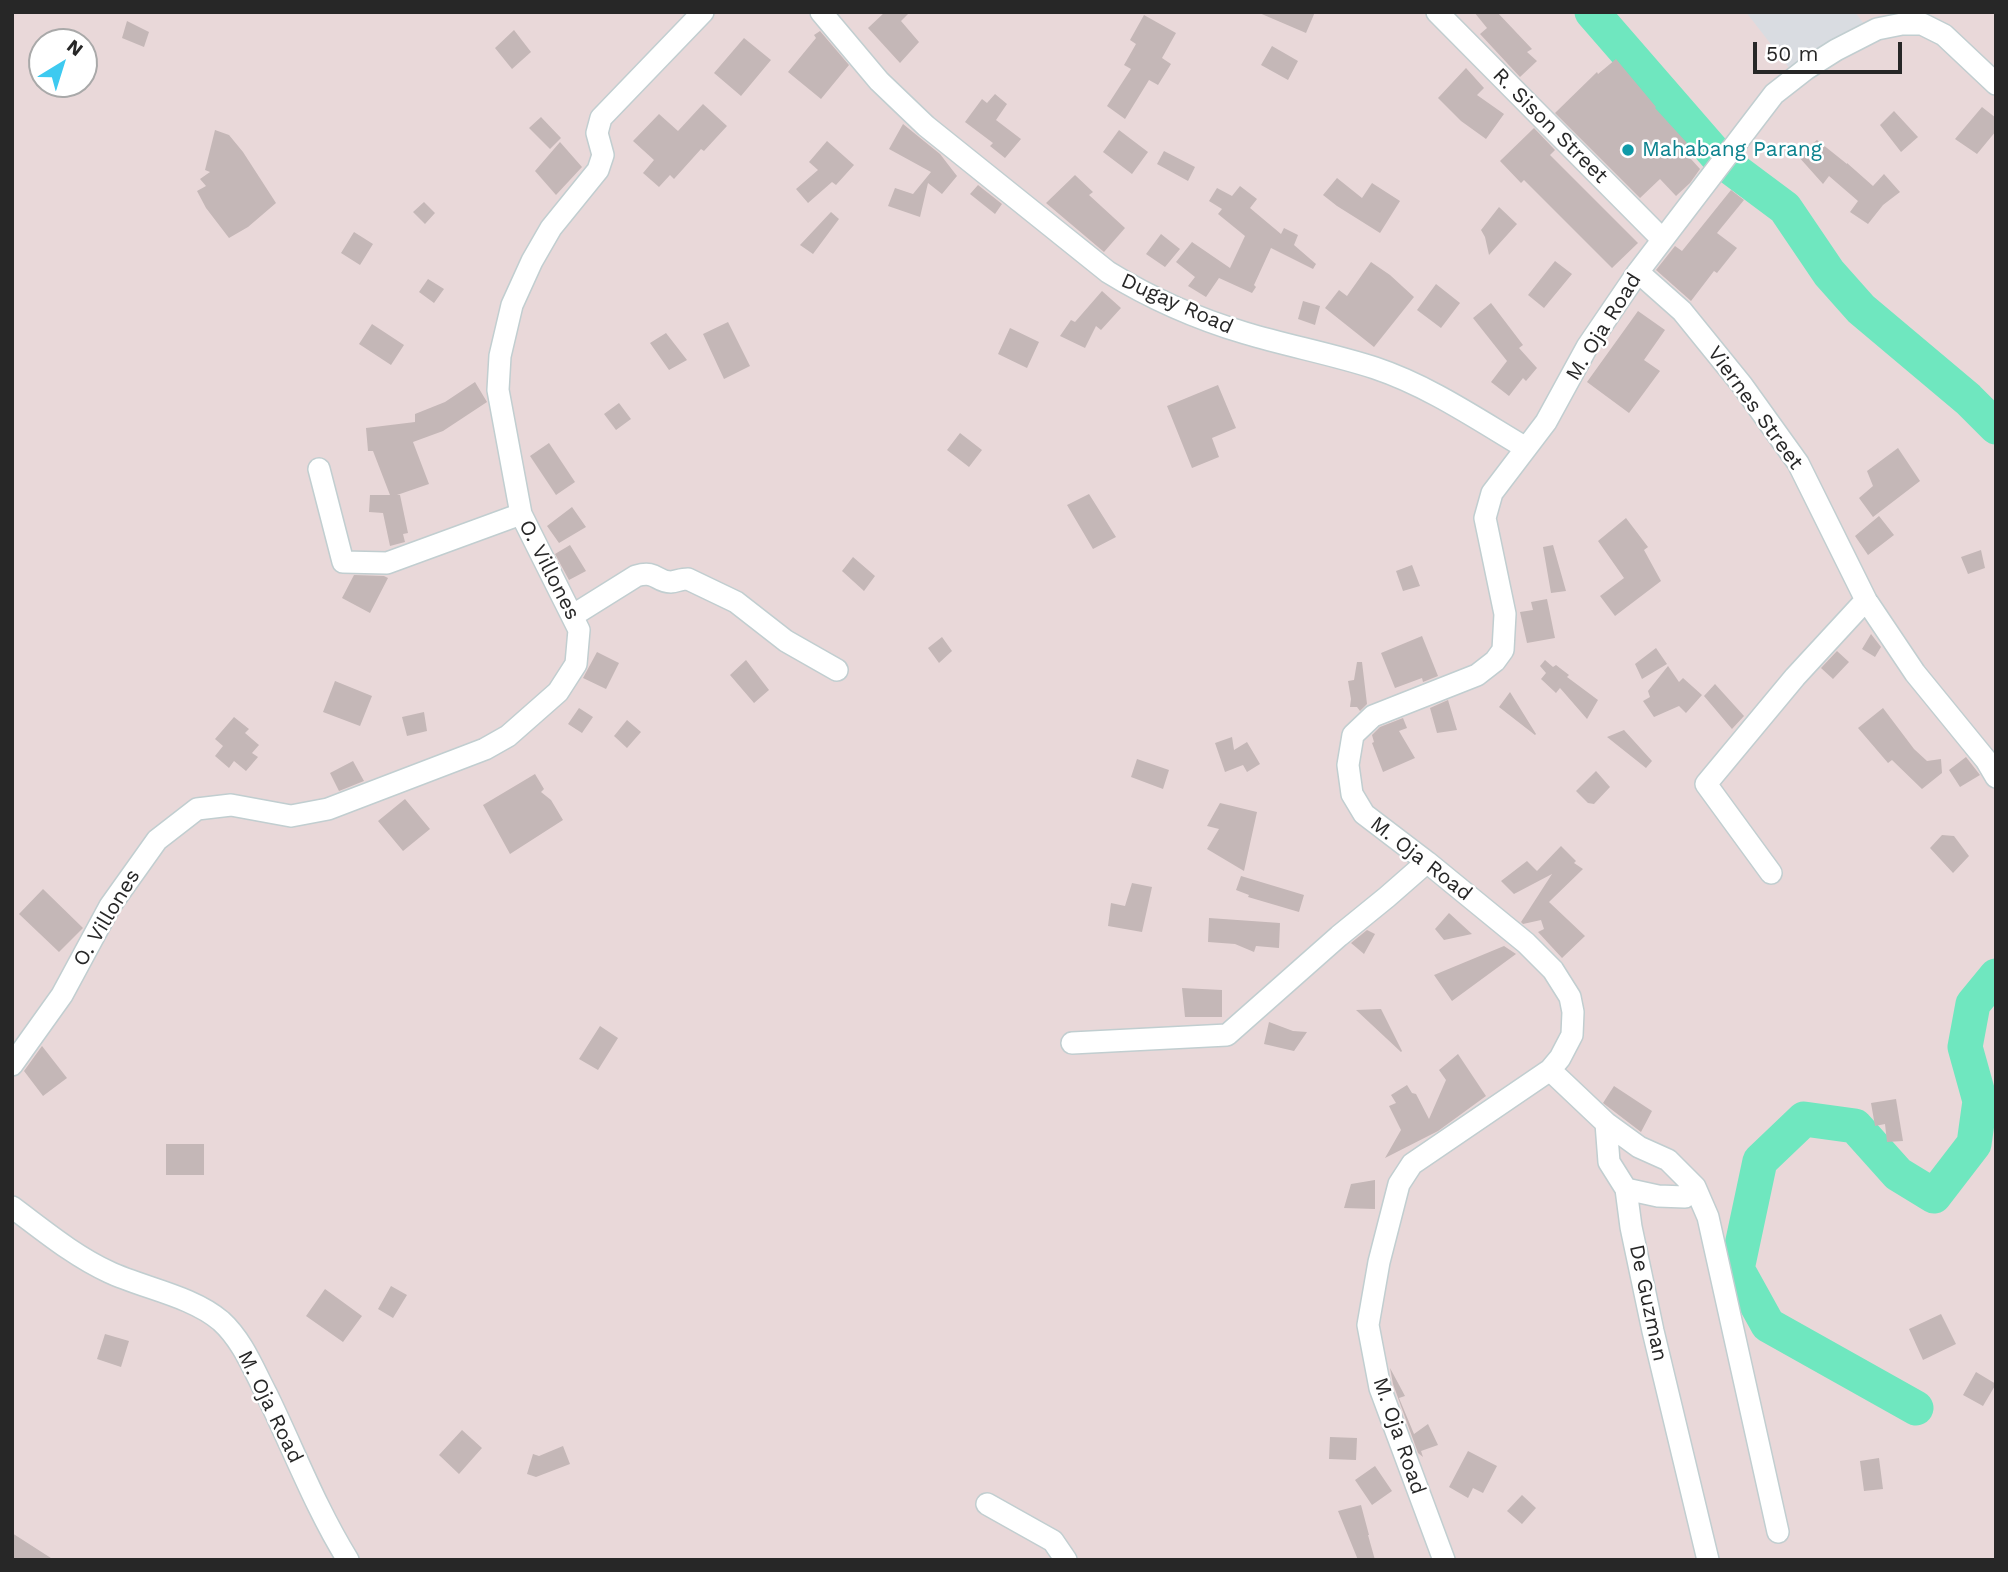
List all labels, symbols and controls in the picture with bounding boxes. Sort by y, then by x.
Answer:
north arrow [28,28,98,98]
scale bar [1756,28,1905,72]
text: N [62,34,88,61]
text: 50 m [1766,41,1818,66]
street label: R. Sison Street [1487,63,1613,189]
place label: Mahabang Parang [1642,137,1822,163]
marker: Mahabang Parang [1620,142,1636,158]
street label: Dugay Road [1117,268,1237,340]
street label: M. Oja Road [1561,269,1647,385]
street label: Viernes Street [1702,341,1808,475]
street label: O. Villones [513,516,585,624]
street label: M. Oja Road [1365,811,1477,907]
street label: O. Villones [68,865,146,971]
street label: De Guzman [1623,1242,1673,1364]
street label: M. Oja Road [232,1347,308,1467]
street label: M. Oja Road [1367,1374,1431,1498]

